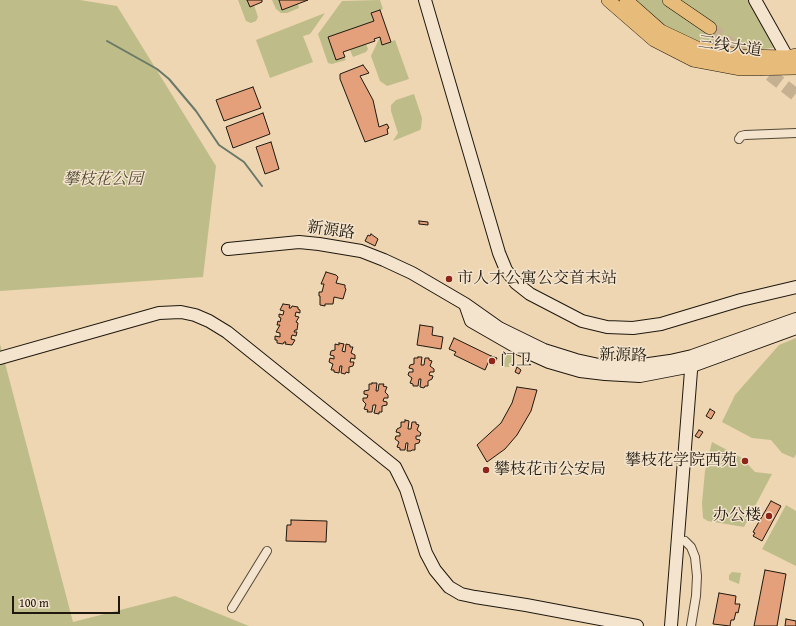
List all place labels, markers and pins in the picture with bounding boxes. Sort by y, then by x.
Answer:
place label: 市人才公寓公交首末站 [457,269,617,289]
marker: 市人才公寓公交首末站 [444,274,454,284]
place label: 门卫 [500,351,532,371]
marker: 门卫 [487,356,497,366]
place label: 攀枝花学院西苑 [625,451,737,471]
marker: 攀枝花学院西苑 [740,456,750,466]
place label: 攀枝花市公安局 [494,460,606,480]
marker: 攀枝花市公安局 [481,465,491,475]
place label: 办公楼 [713,506,761,526]
marker: 办公楼 [764,511,774,521]

